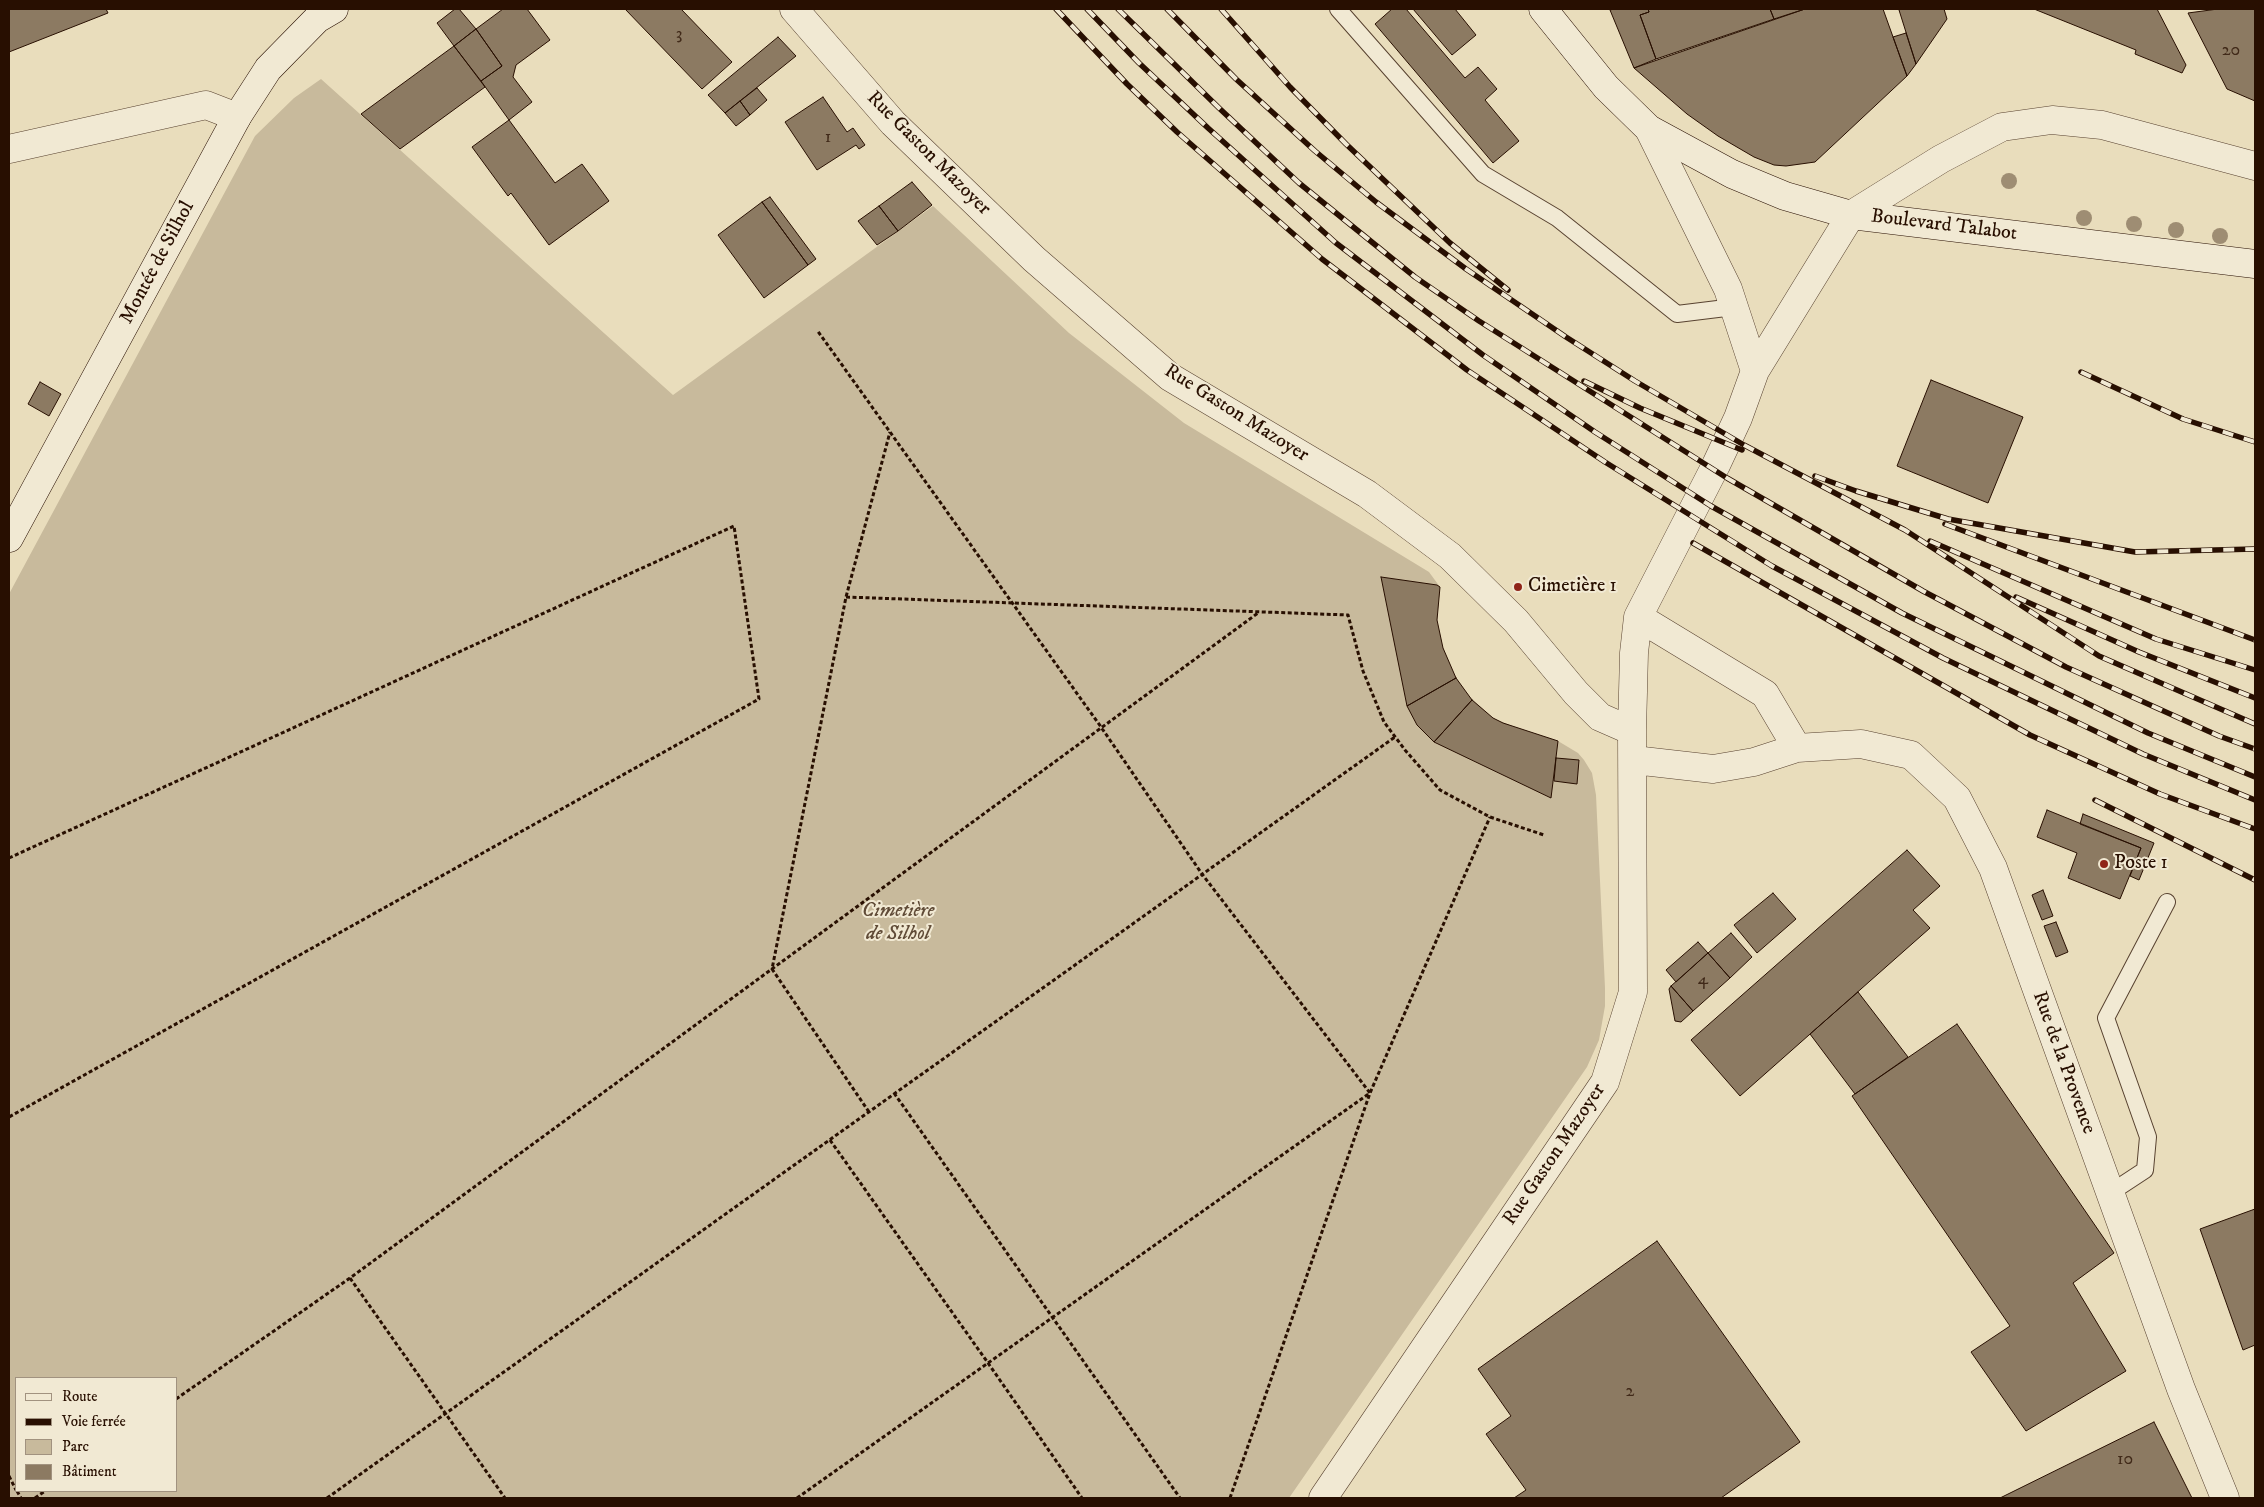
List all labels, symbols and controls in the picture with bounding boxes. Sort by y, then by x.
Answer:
house number: 3 [676,24,682,46]
house number: 20 [2222,40,2240,62]
street label: Rue Gaston Mazoyer [861,87,995,221]
house number: 1 [825,127,831,149]
street label: Montée de Silhol [116,198,200,328]
street label: Boulevard Talabot [1870,205,2018,247]
street label: Rue Gaston Mazoyer [1159,360,1313,468]
place label: Cimetière 1 [1528,575,1617,599]
marker: Cimetière 1 [1512,581,1524,593]
place label: Poste 1 [2114,852,2168,876]
marker: Poste 1 [2098,858,2110,870]
park label: Cimetière de Silhol [862,900,934,947]
house number: 4 [1698,969,1708,991]
street label: Rue de la Provence [2026,988,2100,1138]
street label: Rue Gaston Mazoyer [1499,1080,1611,1230]
legend [15,1377,178,1492]
house number: 2 [1626,1381,1634,1403]
text: Route [62,1387,97,1406]
text: Voie ferrée [62,1412,126,1431]
text: Parc [62,1437,89,1456]
house number: 10 [2117,1449,2133,1471]
text: Bâtiment [62,1462,117,1481]

